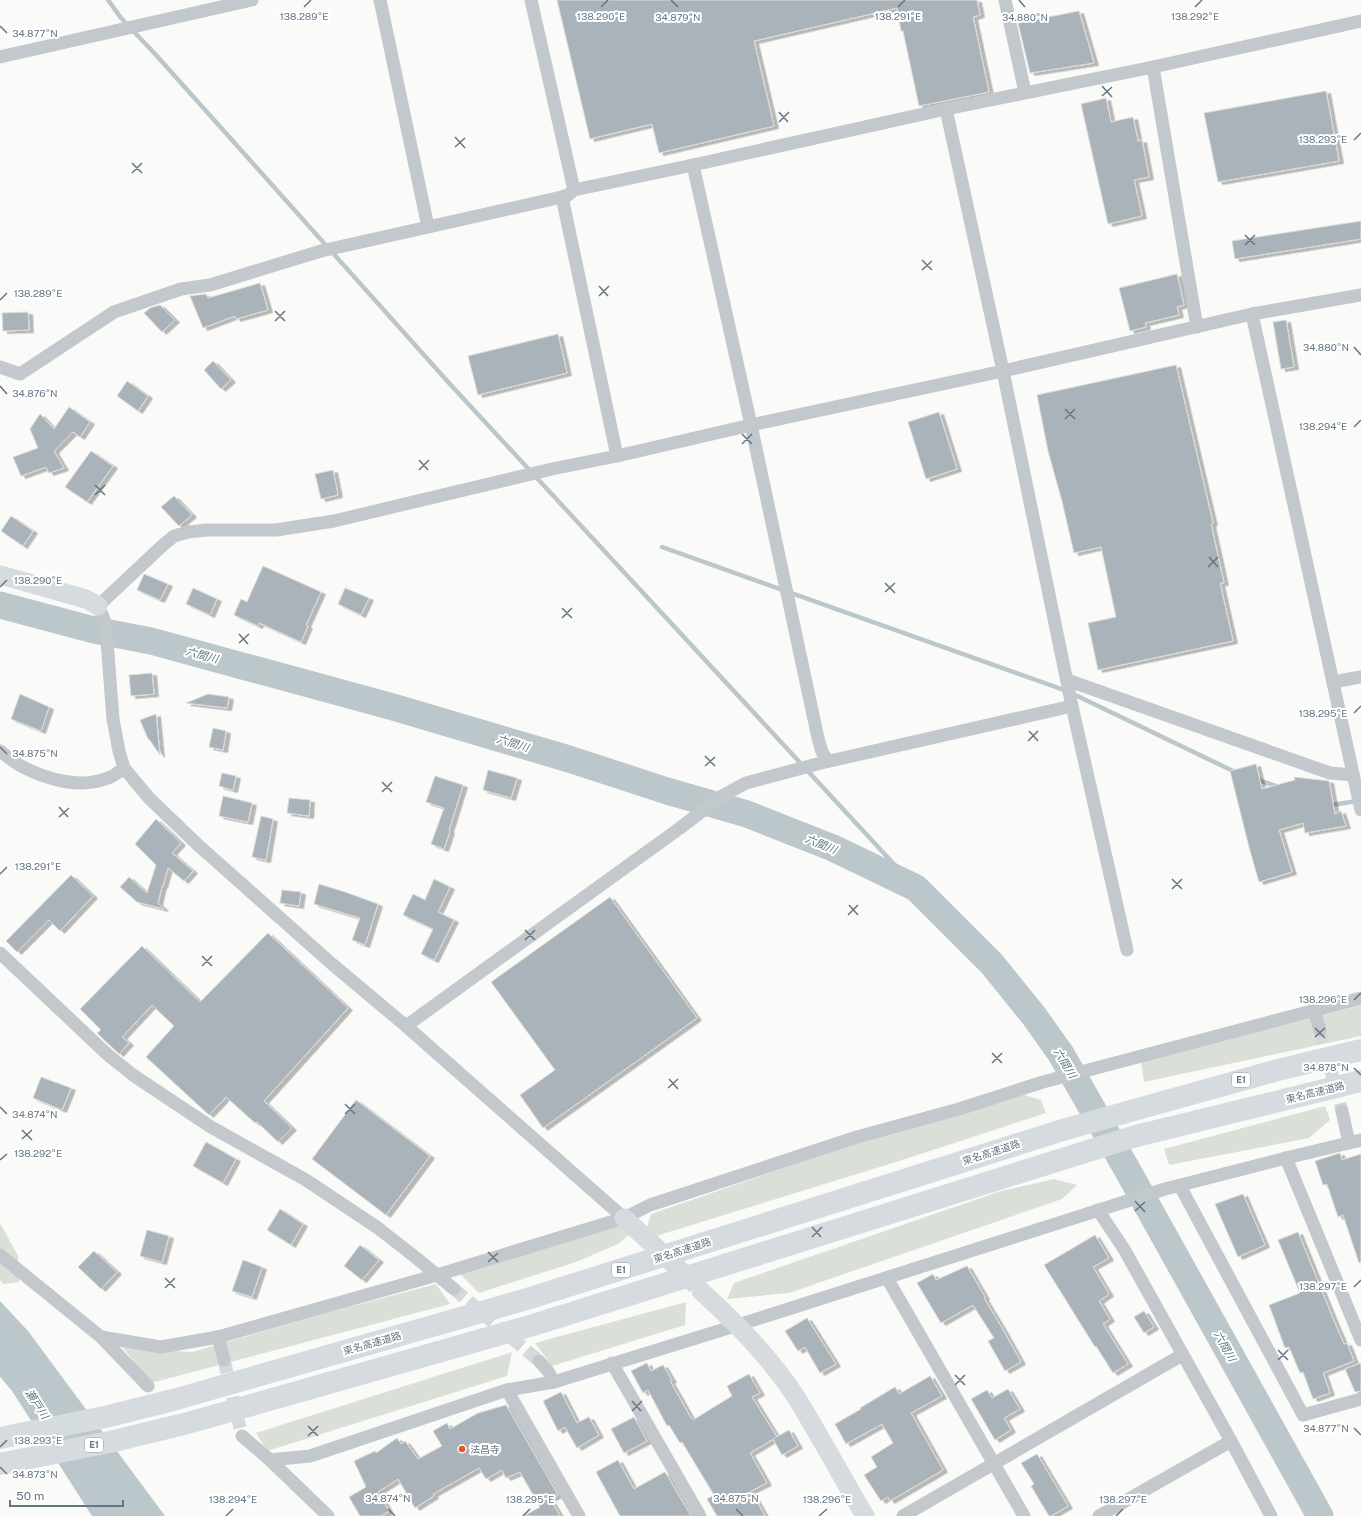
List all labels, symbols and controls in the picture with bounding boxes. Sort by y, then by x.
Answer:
text: 138.289°E [280,10,328,22]
text: 138.290°E [577,10,625,22]
text: 138.291°E [875,10,921,22]
text: 138.292°E [1171,10,1219,22]
text: 34.879°N [655,11,701,23]
text: 34.880°N [1002,11,1048,23]
text: 34.877°N [12,27,58,39]
text: 138.293°E [1299,133,1347,145]
text: 138.289°E [14,287,62,299]
text: 34.880°N [1303,341,1349,353]
text: 34.876°N [12,387,58,399]
text: 138.294°E [1299,420,1347,432]
text: 138.290°E [14,574,62,586]
water label: 六間川 [185,645,220,665]
text: 138.295°E [1299,707,1347,719]
water label: 六間川 [495,732,531,754]
text: 34.875°N [12,747,58,759]
water label: 六間川 [803,832,839,856]
text: 138.291°E [15,860,61,872]
text: 138.296°E [1299,993,1347,1005]
water label: 六間川 [1051,1046,1079,1081]
text: 34.878°N [1303,1061,1349,1073]
road number: E1 [1232,1073,1250,1087]
street label: 東名高速道路 [1284,1079,1346,1105]
text: 34.874°N [12,1108,58,1120]
street label: 東名高速道路 [961,1137,1021,1167]
text: 138.292°E [14,1147,62,1159]
street label: 東名高速道路 [652,1235,712,1265]
road number: E1 [612,1263,630,1277]
text: 138.297°E [1299,1280,1347,1292]
street label: 東名高速道路 [342,1329,402,1357]
water label: 六間川 [1212,1329,1239,1364]
water label: 瀬戸川 [23,1387,52,1422]
text: 34.877°N [1303,1422,1349,1434]
text: 138.293°E [14,1434,62,1446]
road number: E1 [85,1438,103,1452]
place label: 法昌寺 [470,1443,500,1455]
marker: 法昌寺 [457,1444,467,1454]
text: 34.873°N [12,1468,58,1480]
scale bar [10,1482,123,1508]
text: 50 m [16,1489,44,1503]
text: 34.874°N [365,1492,411,1504]
text: 34.875°N [713,1492,759,1504]
text: 138.294°E [209,1493,257,1505]
text: 138.295°E [506,1493,554,1505]
text: 138.296°E [803,1493,851,1505]
text: 138.297°E [1099,1493,1147,1505]

